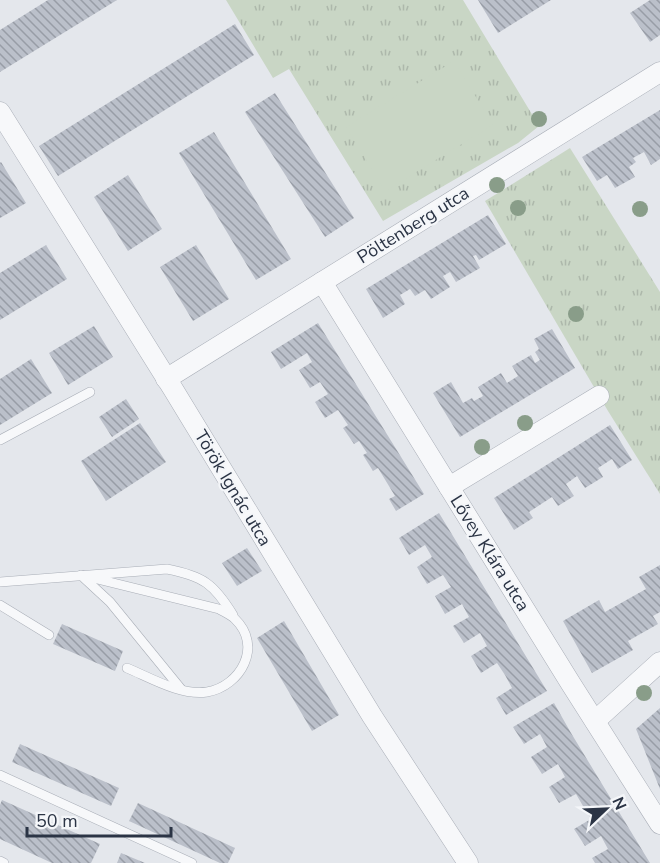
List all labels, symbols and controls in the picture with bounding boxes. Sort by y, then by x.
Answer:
street label: Pöltenberg utca [352,181,474,269]
street label: Török Ignác utca [189,425,277,551]
street label: Lővey Klára utca [445,490,535,616]
north arrow [576,779,636,839]
text: N [606,794,631,813]
scale bar [27,800,171,838]
text: 50 m [36,809,78,833]

